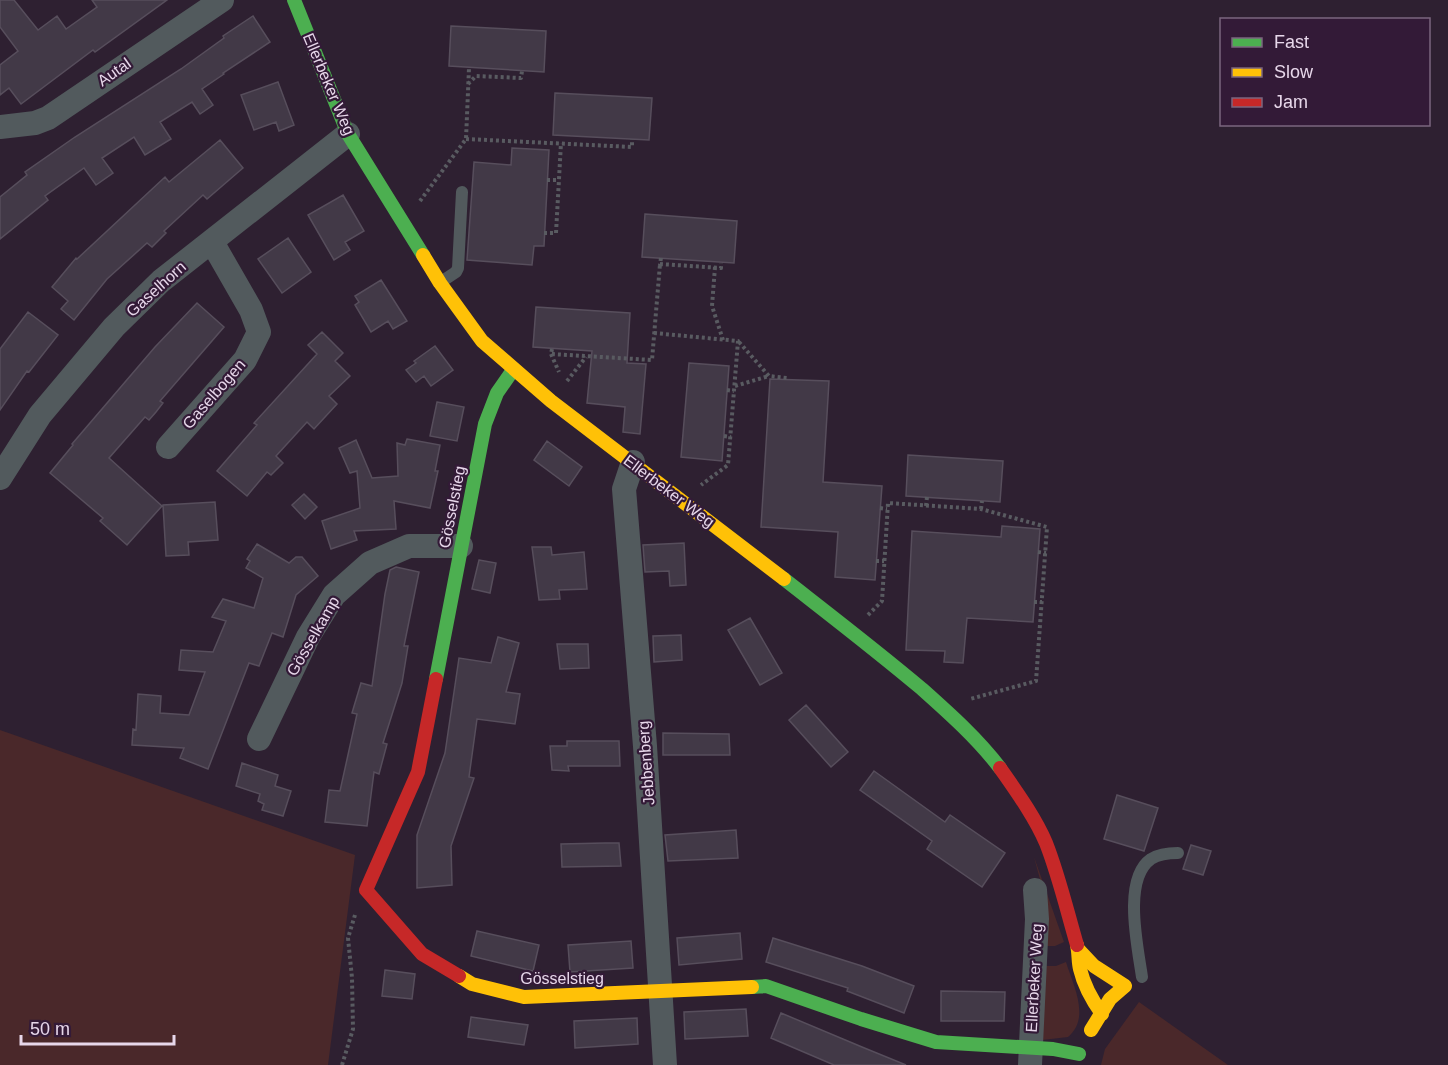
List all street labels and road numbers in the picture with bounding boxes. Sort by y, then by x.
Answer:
street label: Ellerbeker Weg [300,30,358,138]
street label: Autal [94,55,134,89]
street label: Gaselhorn [123,258,189,320]
street label: Gaselbogen [179,356,249,432]
street label: Ellerbeker Weg [620,451,718,531]
street label: Gösselstieg [436,464,468,550]
street label: Gösselkamp [283,593,343,679]
street label: Jebbenberg [635,720,657,806]
street label: Ellerbeker Weg [1023,923,1045,1033]
street label: Gösselstieg [520,970,604,987]

